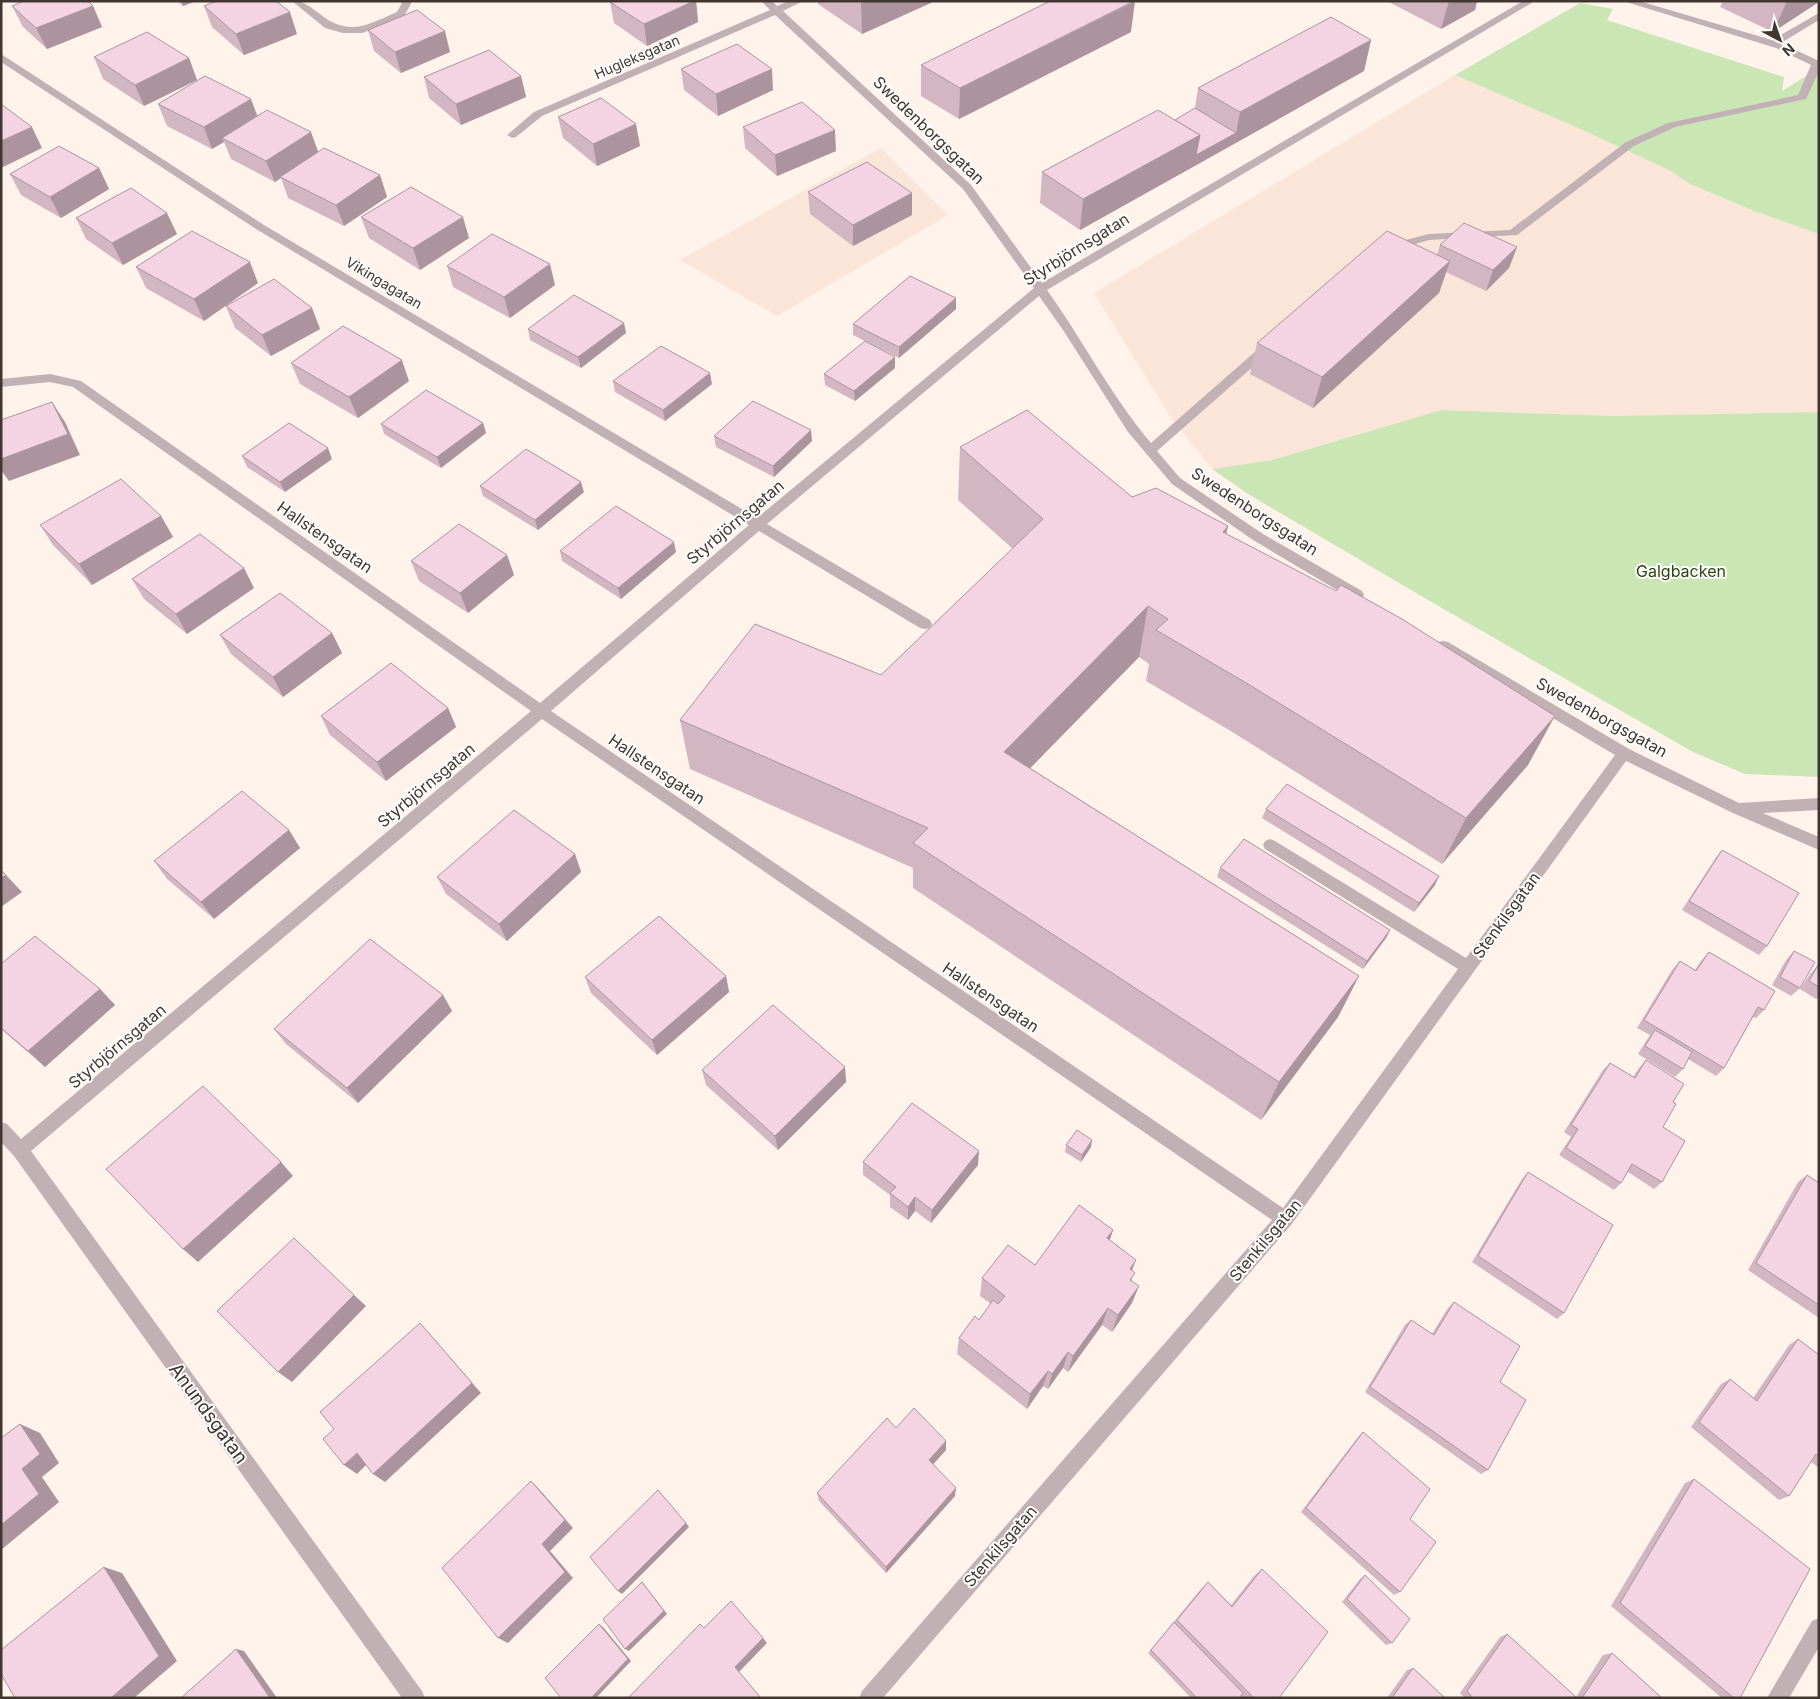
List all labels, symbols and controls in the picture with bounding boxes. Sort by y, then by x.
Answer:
north arrow [1755,15,1805,65]
street label: Hugleksgatan [592,31,682,82]
text: N [1779,40,1798,60]
street label: Swedenborgsgatan [869,72,989,188]
street label: Styrbjörnsgatan [1019,208,1133,290]
street label: Vikingagatan [343,253,426,312]
street label: Swedenborgsgatan [1188,463,1322,559]
street label: Styrbjörnsgatan [682,475,788,569]
street label: Hallstensgatan [273,497,377,577]
park label: Galgbacken [1636,561,1726,581]
street label: Swedenborgsgatan [1533,673,1671,761]
street label: Hallstensgatan [605,729,709,809]
street label: Styrbjörnsgatan [373,738,479,832]
street label: Stenkilsgatan [1468,868,1544,962]
street label: Hallstensgatan [939,957,1043,1037]
street label: Styrbjörnsgatan [64,999,170,1093]
street label: Stenkilsgatan [1225,1195,1305,1285]
street label: Anundsgatan [164,1358,253,1468]
street label: Stenkilsgatan [959,1501,1041,1591]

